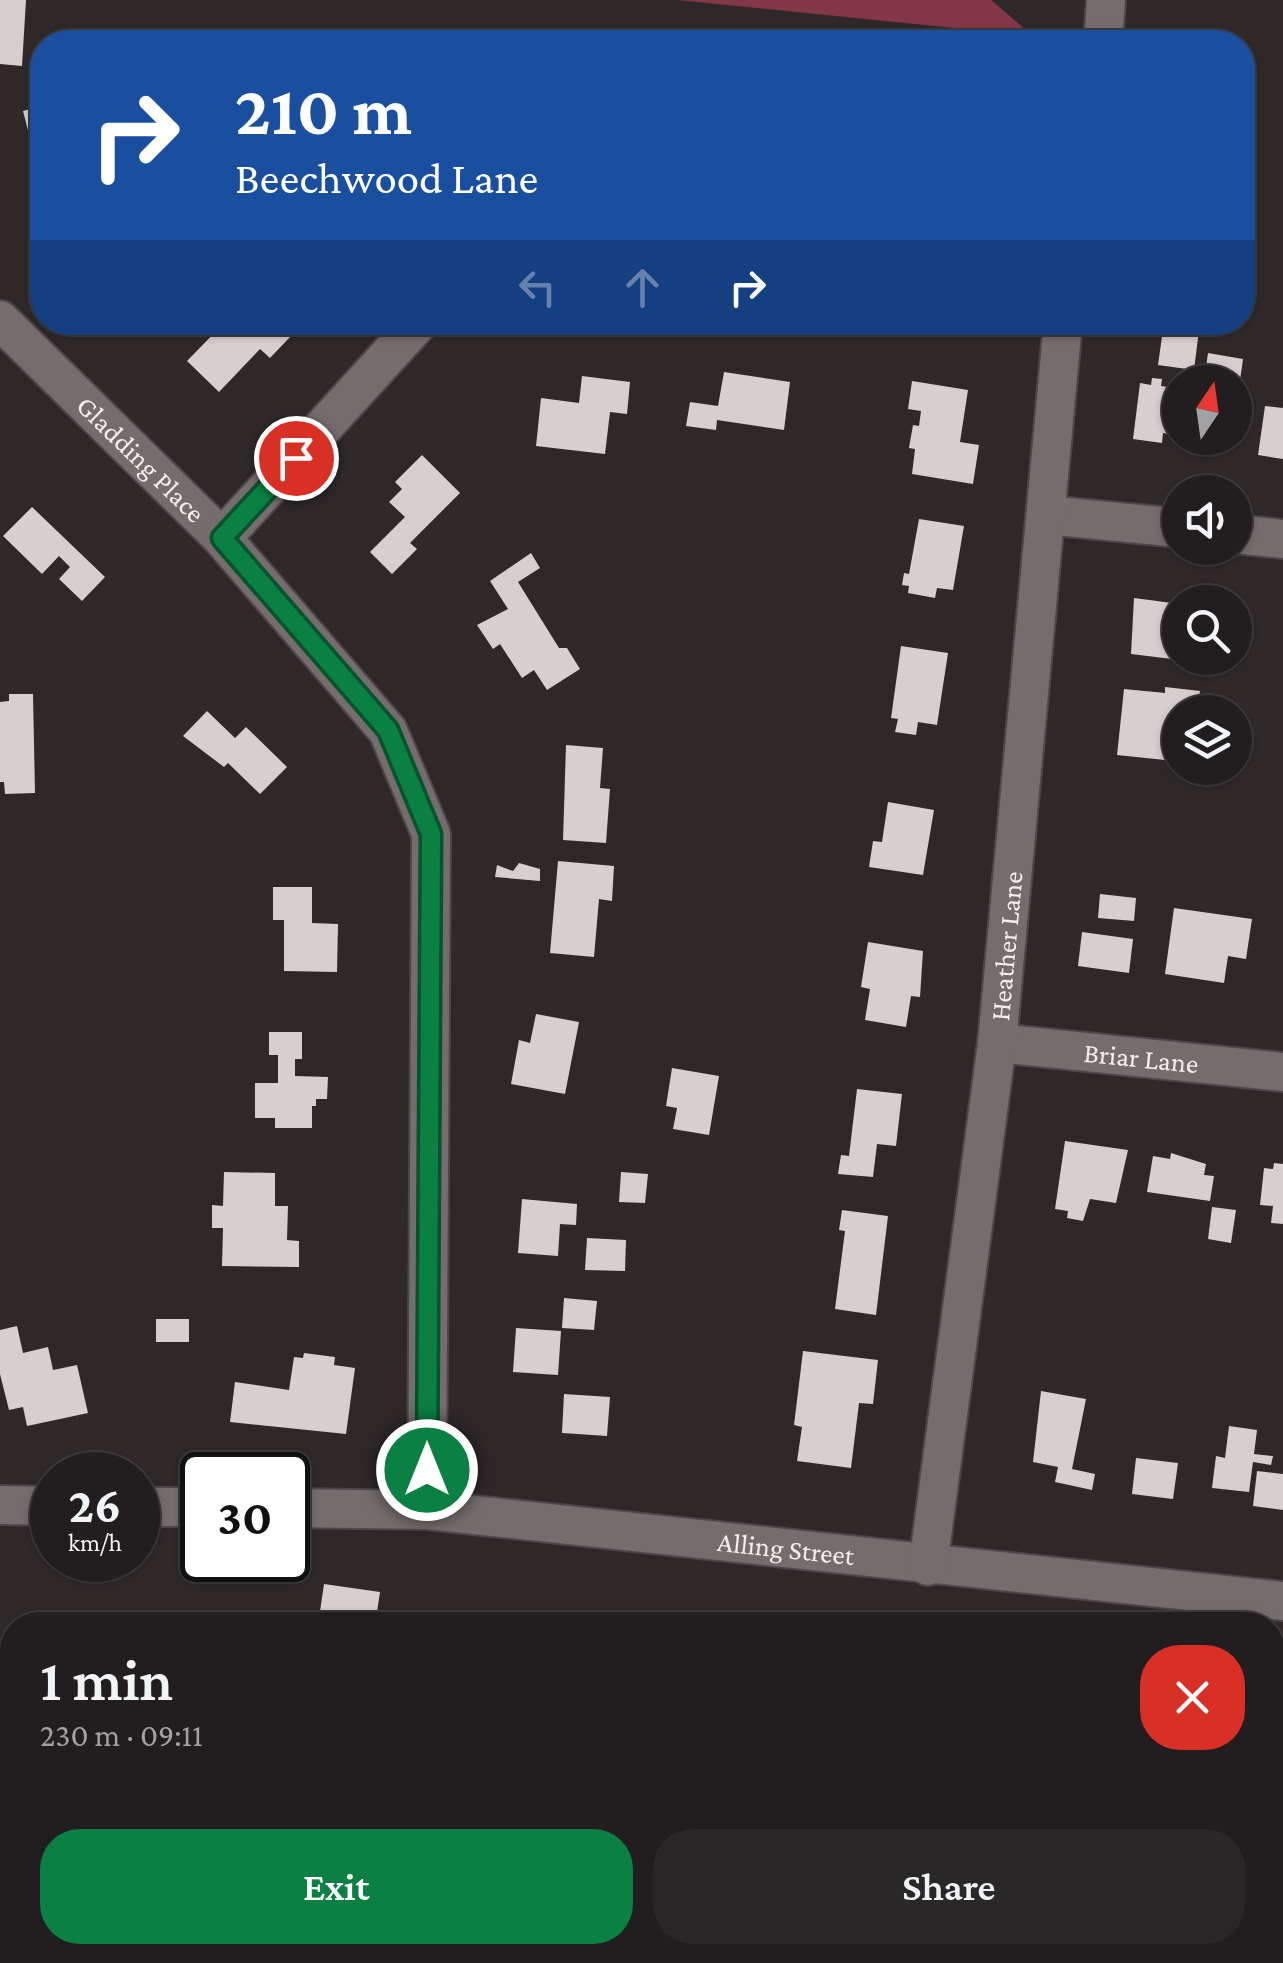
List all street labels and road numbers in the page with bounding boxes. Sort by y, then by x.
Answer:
street label: Gladding Place [71,389,212,528]
street label: Heather Lane [984,870,1028,1022]
street label: Briar Lane [1082,1036,1200,1079]
street label: Alling Street [716,1525,857,1571]

